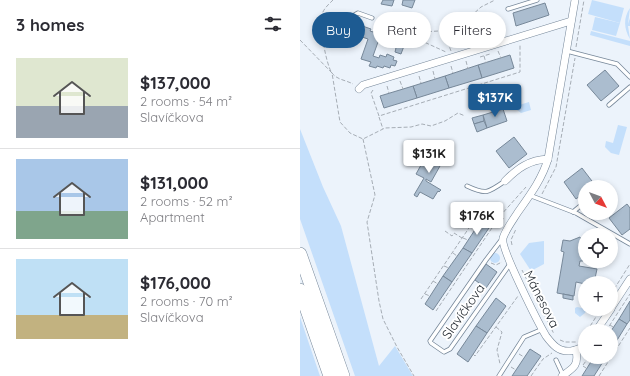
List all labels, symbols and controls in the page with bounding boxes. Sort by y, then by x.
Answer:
chip: Buy [312,12,365,48]
chip: Rent [373,12,431,48]
chip: Filters [439,12,506,48]
icon: filters [262,13,284,35]
text: 3 homes [16,14,84,35]
text: $137,000 [140,72,211,93]
icon: home [48,74,96,122]
pin: $137K [467,84,523,118]
text: $137K [477,89,513,105]
text: 2 rooms · 54 m² [140,93,232,109]
text: Slavíčkova [140,109,204,125]
pin: $131K [401,140,457,174]
text: $131K [412,145,446,161]
text: $131,000 [140,172,209,193]
icon: home [48,175,96,223]
north arrow [578,180,618,220]
map controls [578,180,618,364]
text: 2 rooms · 52 m² [140,193,233,209]
pin: $176K [449,202,505,236]
text: $176K [459,207,495,223]
text: Apartment [140,209,205,225]
button: locate [578,228,618,268]
street label: Mánesova [521,268,563,330]
text: $176,000 [140,272,211,293]
icon: home [48,275,96,323]
button: + [578,276,618,316]
street label: Slavíčkova [438,280,488,342]
text: 2 rooms · 70 m² [140,293,233,309]
text: Slavíčkova [140,309,204,325]
button: − [578,324,618,364]

